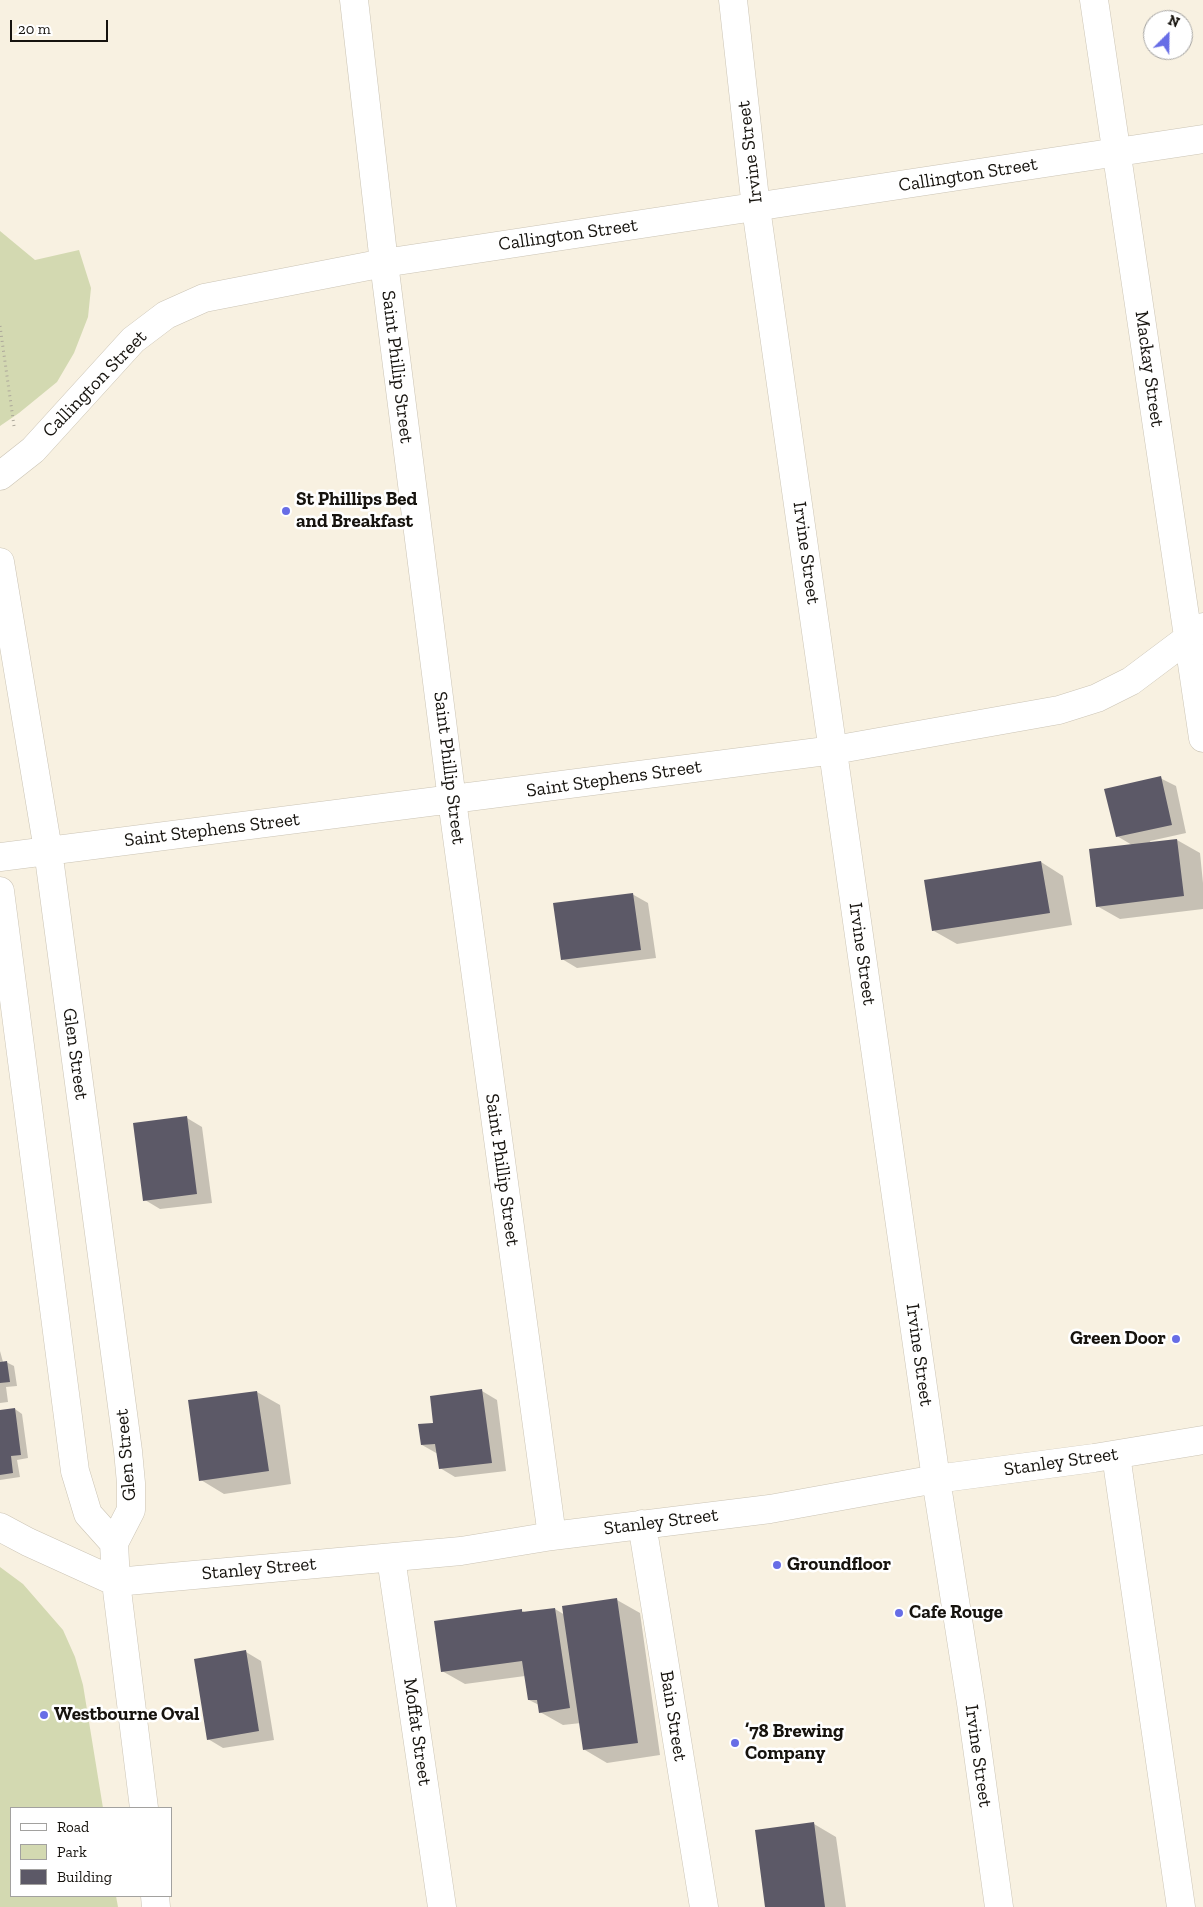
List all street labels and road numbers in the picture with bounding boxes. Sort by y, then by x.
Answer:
street label: Irvine Street [732,99,768,205]
street label: Callington Street [897,153,1039,197]
street label: Callington Street [497,214,639,256]
street label: Saint Phillip Street [376,289,418,445]
street label: Mackay Street [1130,309,1168,429]
street label: Callington Street [38,326,152,442]
street label: Irvine Street [788,500,824,606]
street label: Saint Phillip Street [428,690,470,846]
street label: Saint Stephens Street [525,755,703,803]
street label: Saint Stephens Street [123,808,301,852]
street label: Irvine Street [844,901,880,1007]
street label: Glen Street [57,1007,93,1101]
street label: Saint Phillip Street [480,1092,524,1248]
street label: Irvine Street [901,1302,937,1408]
street label: Glen Street [111,1408,141,1502]
street label: Stanley Street [1002,1443,1120,1481]
street label: Stanley Street [603,1504,719,1540]
street label: Stanley Street [201,1553,317,1585]
street label: Bain Street [655,1669,691,1763]
street label: Moffat Street [398,1677,436,1787]
street label: Irvine Street [960,1703,996,1809]

